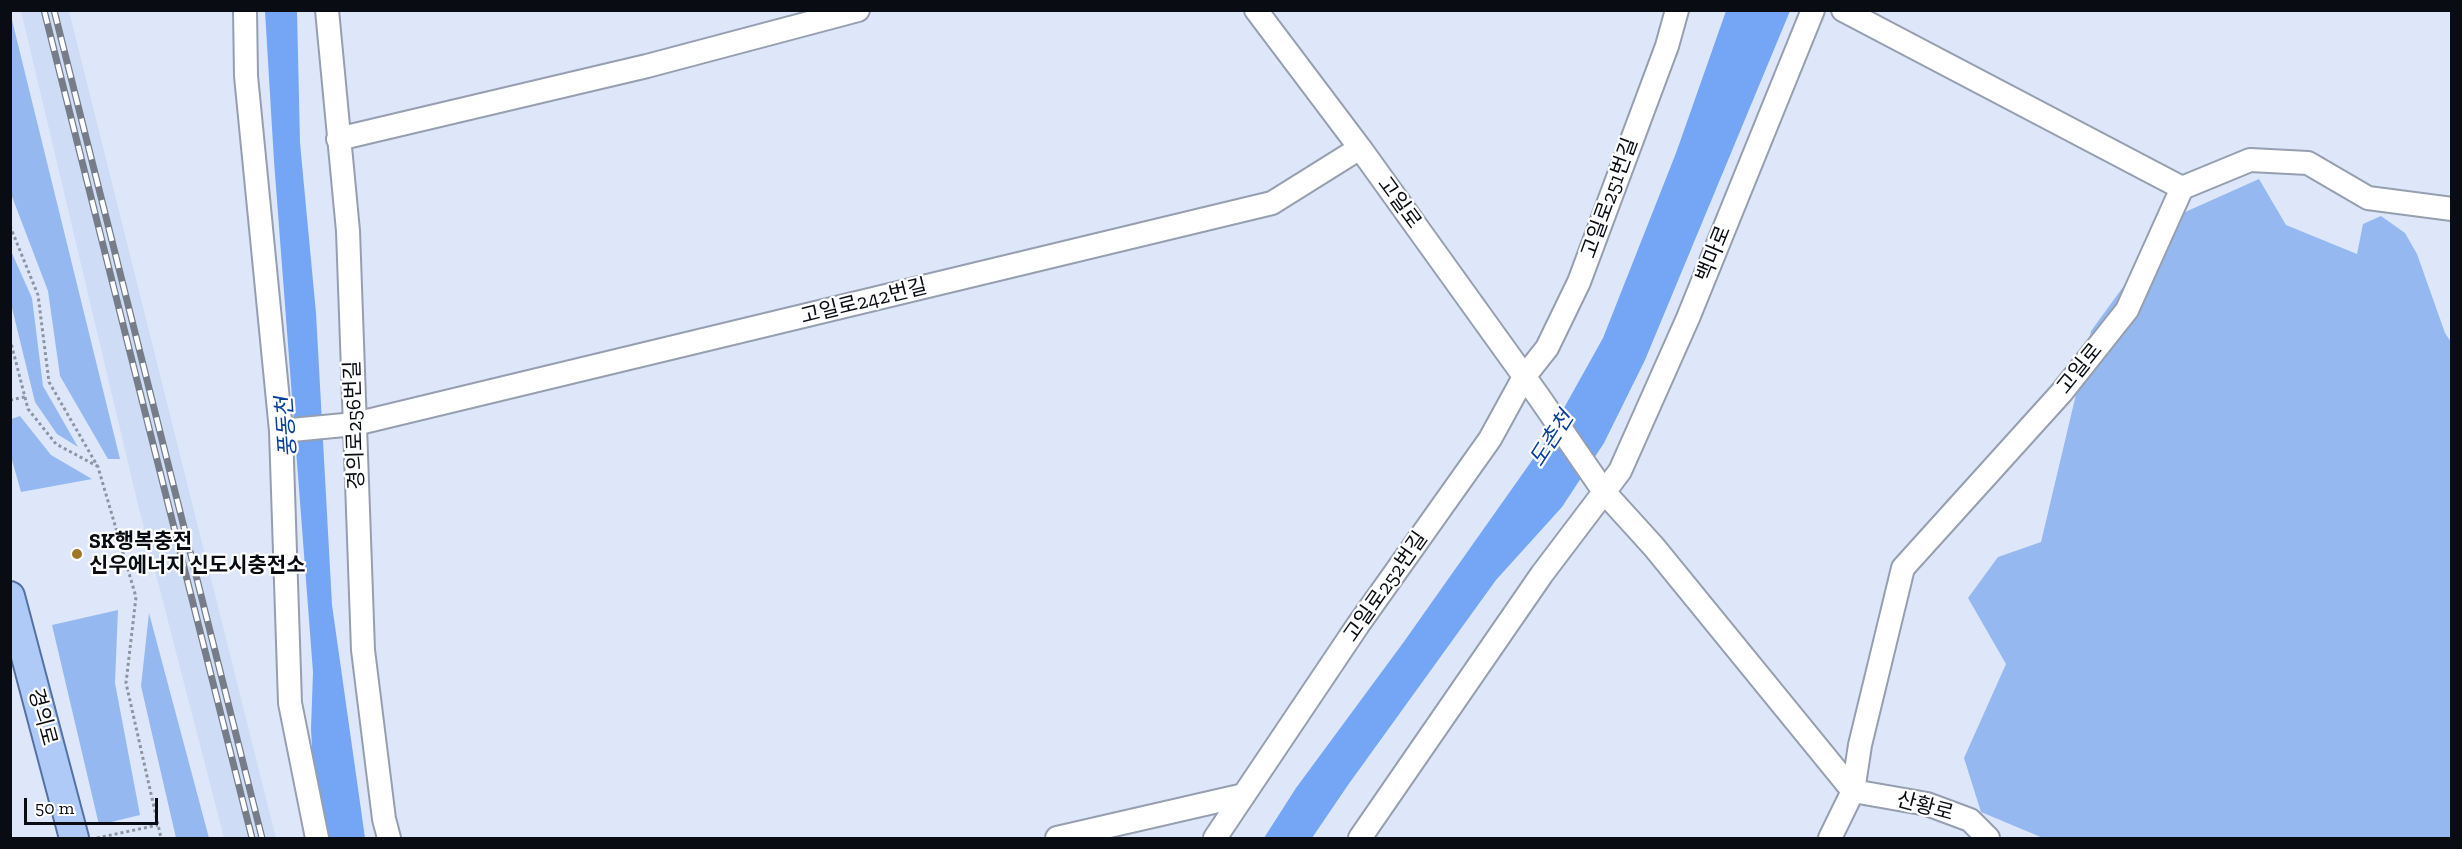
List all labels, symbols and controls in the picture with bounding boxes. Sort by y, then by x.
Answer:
street label: 고일로251번길 [1577,134,1643,262]
street label: 고일로 [1372,172,1426,234]
street label: 백마로 [1691,222,1737,286]
street label: 고일로242번길 [798,274,930,330]
street label: 고일로 [2052,339,2108,399]
street label: 경의로256번길 [340,360,370,490]
water label: 풍동천 [272,396,302,458]
water label: 도촌천 [1524,406,1580,472]
street label: 고일로252번길 [1339,527,1433,647]
place label: SK행복충전 신우에너지 신도시충전소 [89,529,305,579]
marker: SK행복충전 신우에너지 신도시충전소 [70,547,84,561]
street label: 경의로 [22,686,62,748]
scale bar [27,786,160,824]
street label: 산황로 [1894,787,1956,827]
text: 50 m [35,797,74,819]

